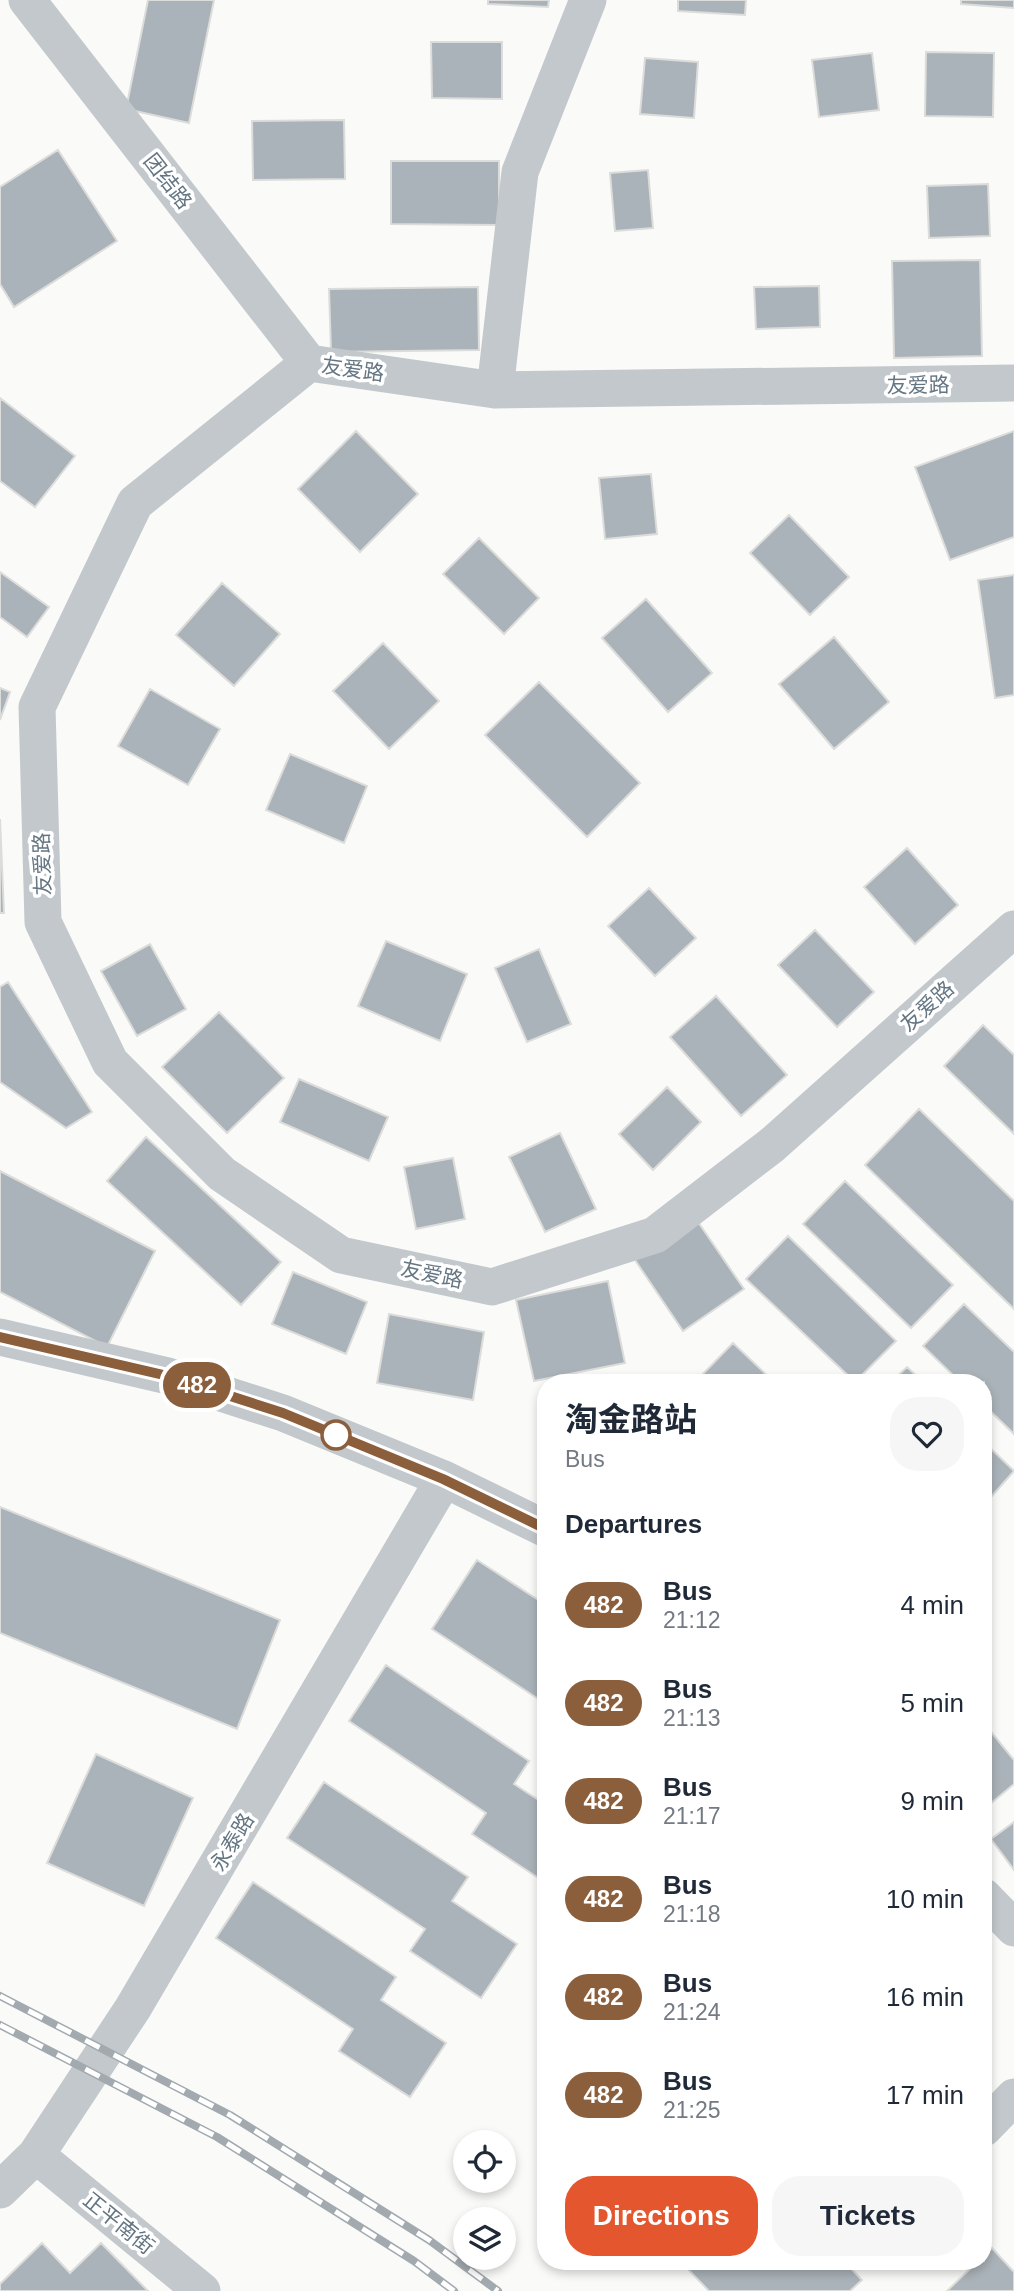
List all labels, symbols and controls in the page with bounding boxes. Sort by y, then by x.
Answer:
street label: 团结路 [140,149,196,213]
street label: 友爱路 [320,353,386,385]
street label: 友爱路 [886,373,950,397]
street label: 友爱路 [29,832,55,896]
street label: 友爱路 [896,976,958,1036]
street label: 友爱路 [399,1256,465,1292]
line badge: 482 [157,1362,237,1408]
text: 482 [177,1371,217,1398]
button: heart [890,1397,964,1471]
text: 淘金路站 [565,1401,697,1438]
unlabelled marker [321,1420,351,1450]
text: Bus [565,1446,605,1472]
text: Departures [565,1509,702,1539]
text: Bus [663,1576,712,1606]
text: 4 min [900,1590,964,1620]
text: 482 [583,1591,624,1618]
text: 21:12 [663,1607,721,1633]
text: Bus [663,1674,712,1704]
text: 5 min [900,1688,964,1718]
text: 482 [583,1689,624,1716]
text: 21:13 [663,1705,721,1731]
text: Bus [663,1772,712,1802]
text: 9 min [900,1786,964,1816]
text: 482 [583,1787,624,1814]
text: 21:17 [663,1803,721,1829]
street label: 永泰路 [206,1809,258,1875]
text: Bus [663,1870,712,1900]
text: 10 min [886,1884,964,1914]
text: 482 [583,1885,624,1912]
text: 21:18 [663,1901,721,1927]
text: Bus [663,1968,712,1998]
text: 16 min [886,1982,964,2012]
text: 482 [583,1983,624,2010]
text: 21:24 [663,1999,721,2025]
text: Bus [663,2066,712,2096]
text: 17 min [886,2080,964,2110]
text: 482 [583,2081,624,2108]
text: 21:25 [663,2097,721,2123]
map controls [453,2130,516,2270]
button: locate [453,2130,516,2193]
button: Directions [565,2176,758,2256]
button: Tickets [772,2176,964,2256]
street label: 正平南街 [79,2188,159,2258]
button: layers [453,2207,516,2270]

